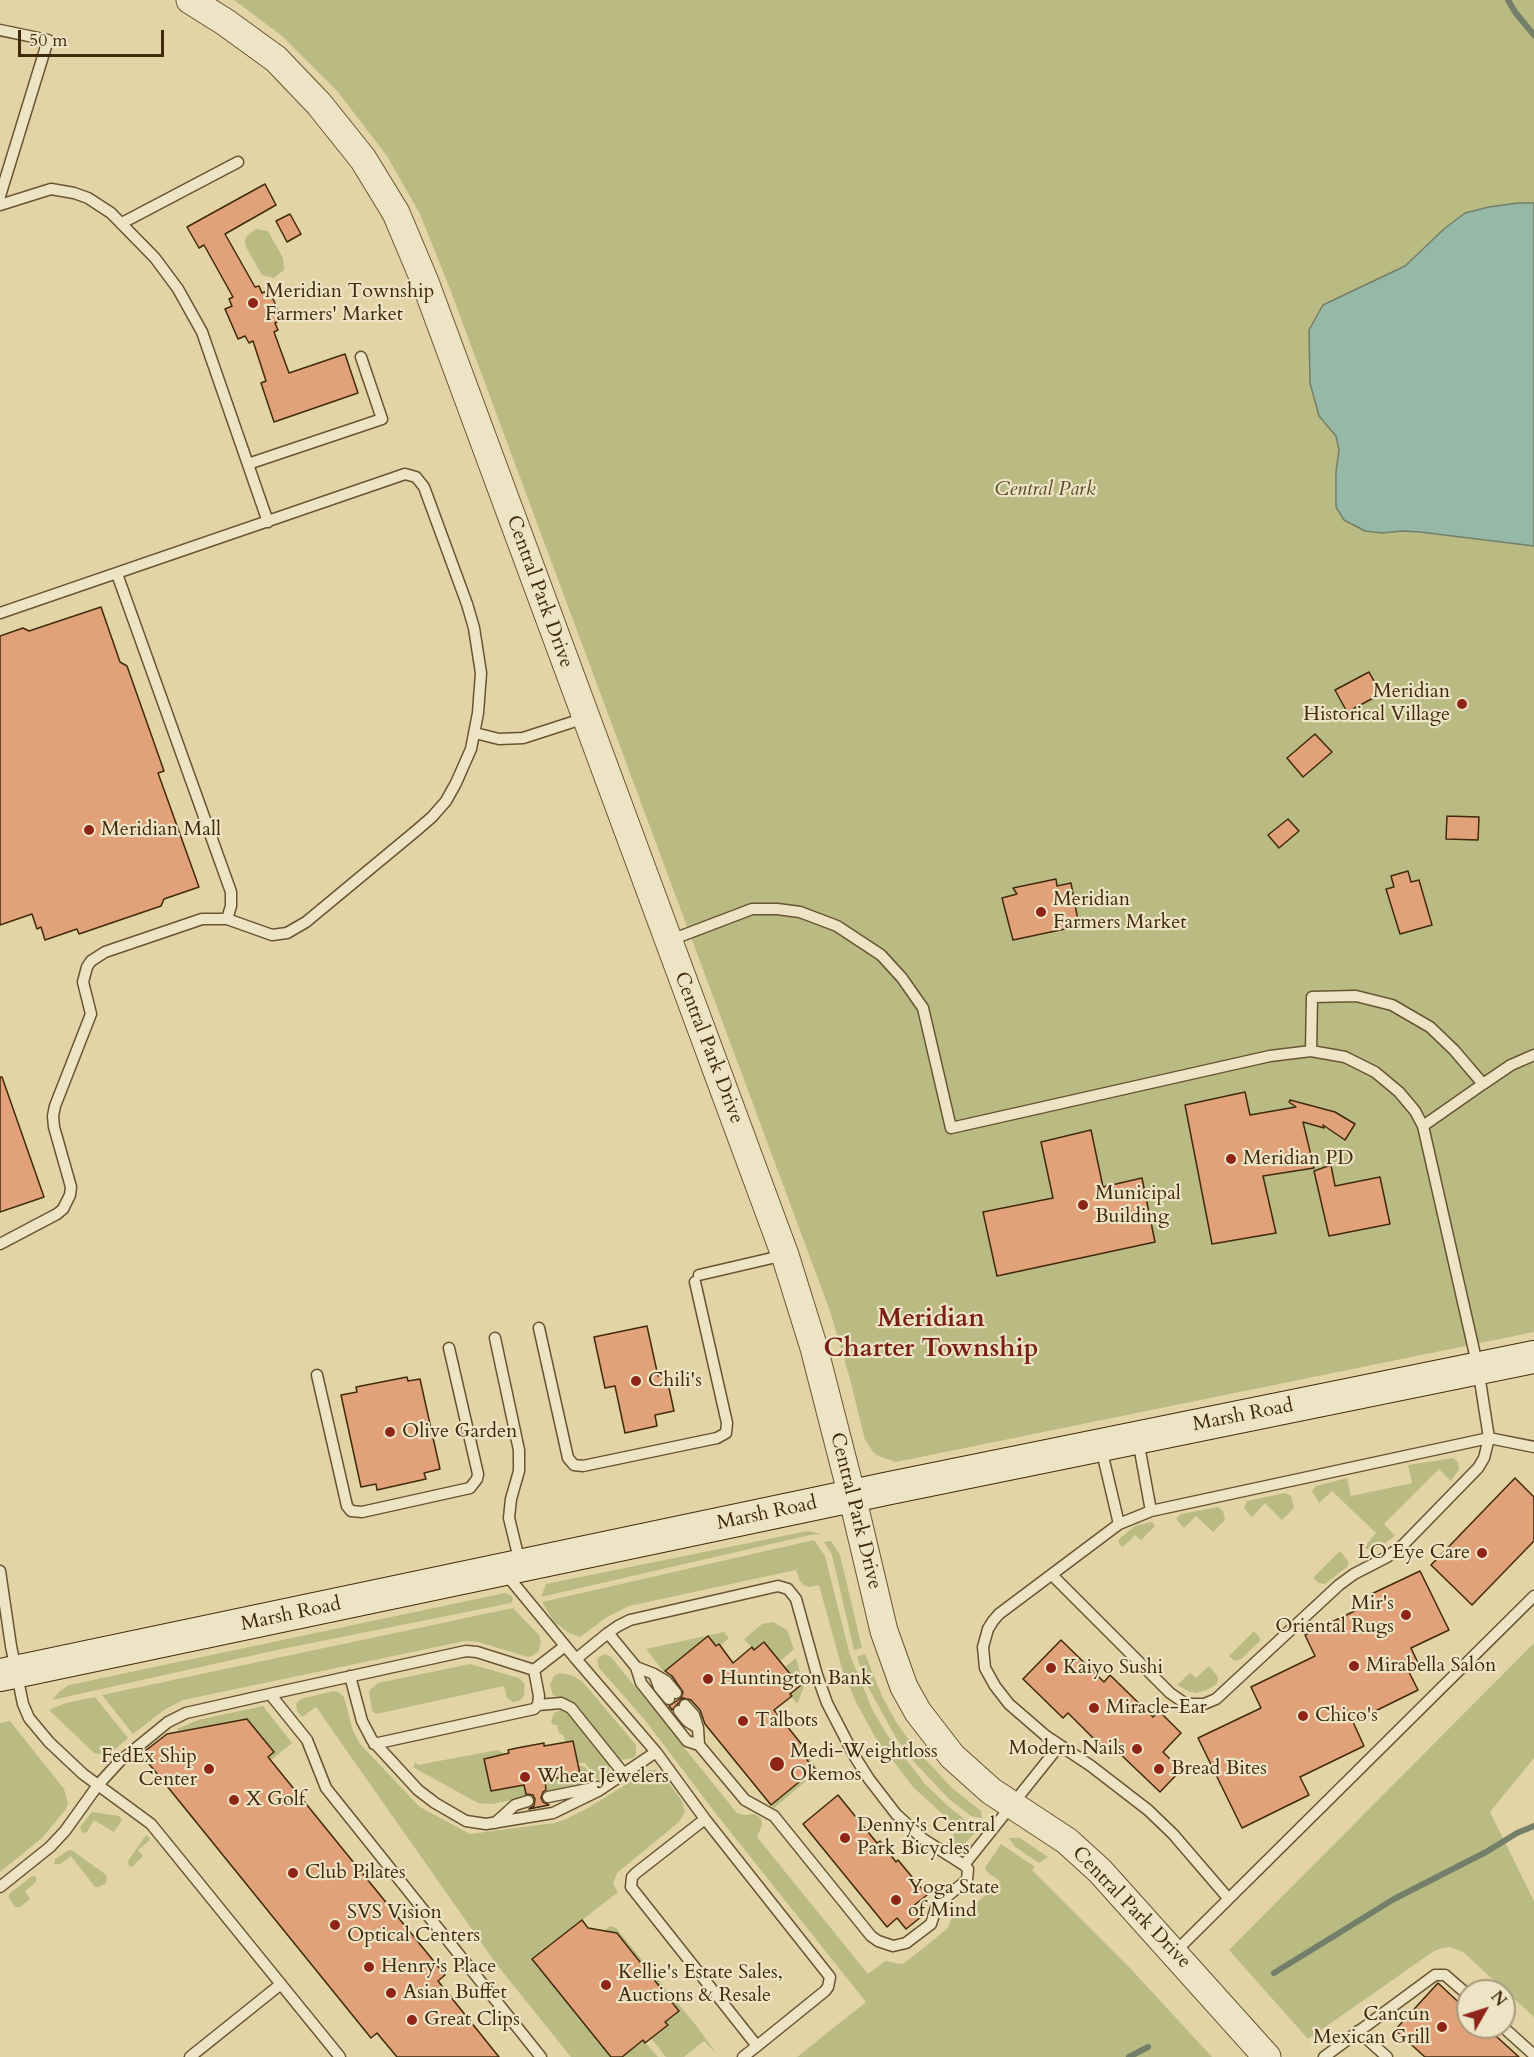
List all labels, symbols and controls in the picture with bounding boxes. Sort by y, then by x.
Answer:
scale bar [21,18,166,56]
text: 50 m [29,28,68,53]
place label: Meridian Township Farmers' Market [265,280,434,327]
marker: Meridian Township Farmers' Market [246,296,260,310]
park label: Central Park [994,478,1096,502]
street label: Central Park Drive [500,512,578,672]
place label: Meridian Historical Village [1303,680,1450,727]
marker: Meridian Historical Village [1455,697,1469,711]
place label: Meridian Mall [101,818,221,842]
marker: Meridian Mall [82,823,96,837]
place label: Meridian Farmers Market [1053,888,1187,935]
marker: Meridian Farmers Market [1034,905,1048,919]
street label: Central Park Drive [668,969,748,1127]
place label: Meridian PD [1243,1147,1354,1171]
marker: Meridian PD [1224,1152,1238,1166]
place label: Municipal Building [1095,1182,1181,1229]
marker: Municipal Building [1076,1198,1090,1212]
district label: Meridian Charter Township [823,1304,1039,1366]
place label: Chili's [648,1369,702,1393]
marker: Chili's [629,1374,643,1388]
street label: Marsh Road [1191,1395,1295,1437]
place label: Olive Garden [402,1420,517,1444]
marker: Olive Garden [383,1425,397,1439]
street label: Central Park Drive [824,1430,886,1592]
street label: Marsh Road [715,1492,819,1536]
place label: LO Eye Care [1358,1541,1470,1565]
marker: LO Eye Care [1475,1546,1489,1560]
place label: Mir's Oriental Rugs [1275,1592,1394,1639]
street label: Marsh Road [239,1593,343,1637]
marker: Mir's Oriental Rugs [1399,1608,1413,1622]
place label: Mirabella Salon [1366,1654,1496,1678]
place label: Kaiyo Sushi [1063,1656,1163,1680]
marker: Mirabella Salon [1347,1659,1361,1673]
marker: Kaiyo Sushi [1044,1661,1058,1675]
place label: Huntington Bank [720,1667,872,1691]
marker: Huntington Bank [701,1672,715,1686]
place label: Miracle-Ear [1106,1696,1207,1720]
marker: Miracle-Ear [1087,1701,1101,1715]
place label: Chico's [1315,1704,1378,1728]
place label: Talbots [755,1709,818,1733]
marker: Chico's [1296,1709,1310,1723]
marker: Talbots [736,1714,750,1728]
place label: Modern Nails [1008,1737,1125,1761]
place label: Medi-Weightloss Okemos [790,1740,938,1787]
marker: Modern Nails [1130,1742,1144,1756]
place label: FedEx Ship Center [101,1745,197,1792]
marker: Medi-Weightloss Okemos [768,1755,786,1773]
place label: Bread Bites [1171,1757,1267,1781]
marker: FedEx Ship Center [202,1762,216,1776]
marker: Bread Bites [1152,1762,1166,1776]
place label: Wheat Jewelers [537,1765,669,1789]
marker: Wheat Jewelers [518,1770,532,1784]
place label: X Golf [246,1788,305,1812]
marker: X Golf [227,1793,241,1807]
place label: Denny's Central Park Bicycles [857,1814,995,1861]
marker: Denny's Central Park Bicycles [838,1831,852,1845]
street label: Central Park Drive [1067,1842,1195,1974]
place label: Club Pilates [305,1861,406,1885]
marker: Club Pilates [286,1866,300,1880]
place label: Yoga State of Mind [908,1876,999,1923]
marker: Yoga State of Mind [889,1893,903,1907]
place label: SVS Vision Optical Centers [347,1901,480,1948]
marker: SVS Vision Optical Centers [328,1918,342,1932]
place label: Henry's Place [381,1955,496,1979]
marker: Henry's Place [362,1960,376,1974]
place label: Kellie's Estate Sales, Auctions & Resale [618,1961,783,2008]
marker: Kellie's Estate Sales, Auctions & Resale [599,1978,613,1992]
north arrow [1456,1979,1516,2039]
place label: Asian Buffet [403,1981,507,2005]
marker: Asian Buffet [384,1986,398,2000]
text: N [1486,1987,1511,2011]
place label: Cancun Mexican Grill [1313,2003,1430,2050]
place label: Great Clips [424,2008,520,2032]
marker: Great Clips [405,2013,419,2027]
marker: Cancun Mexican Grill [1435,2020,1449,2034]

